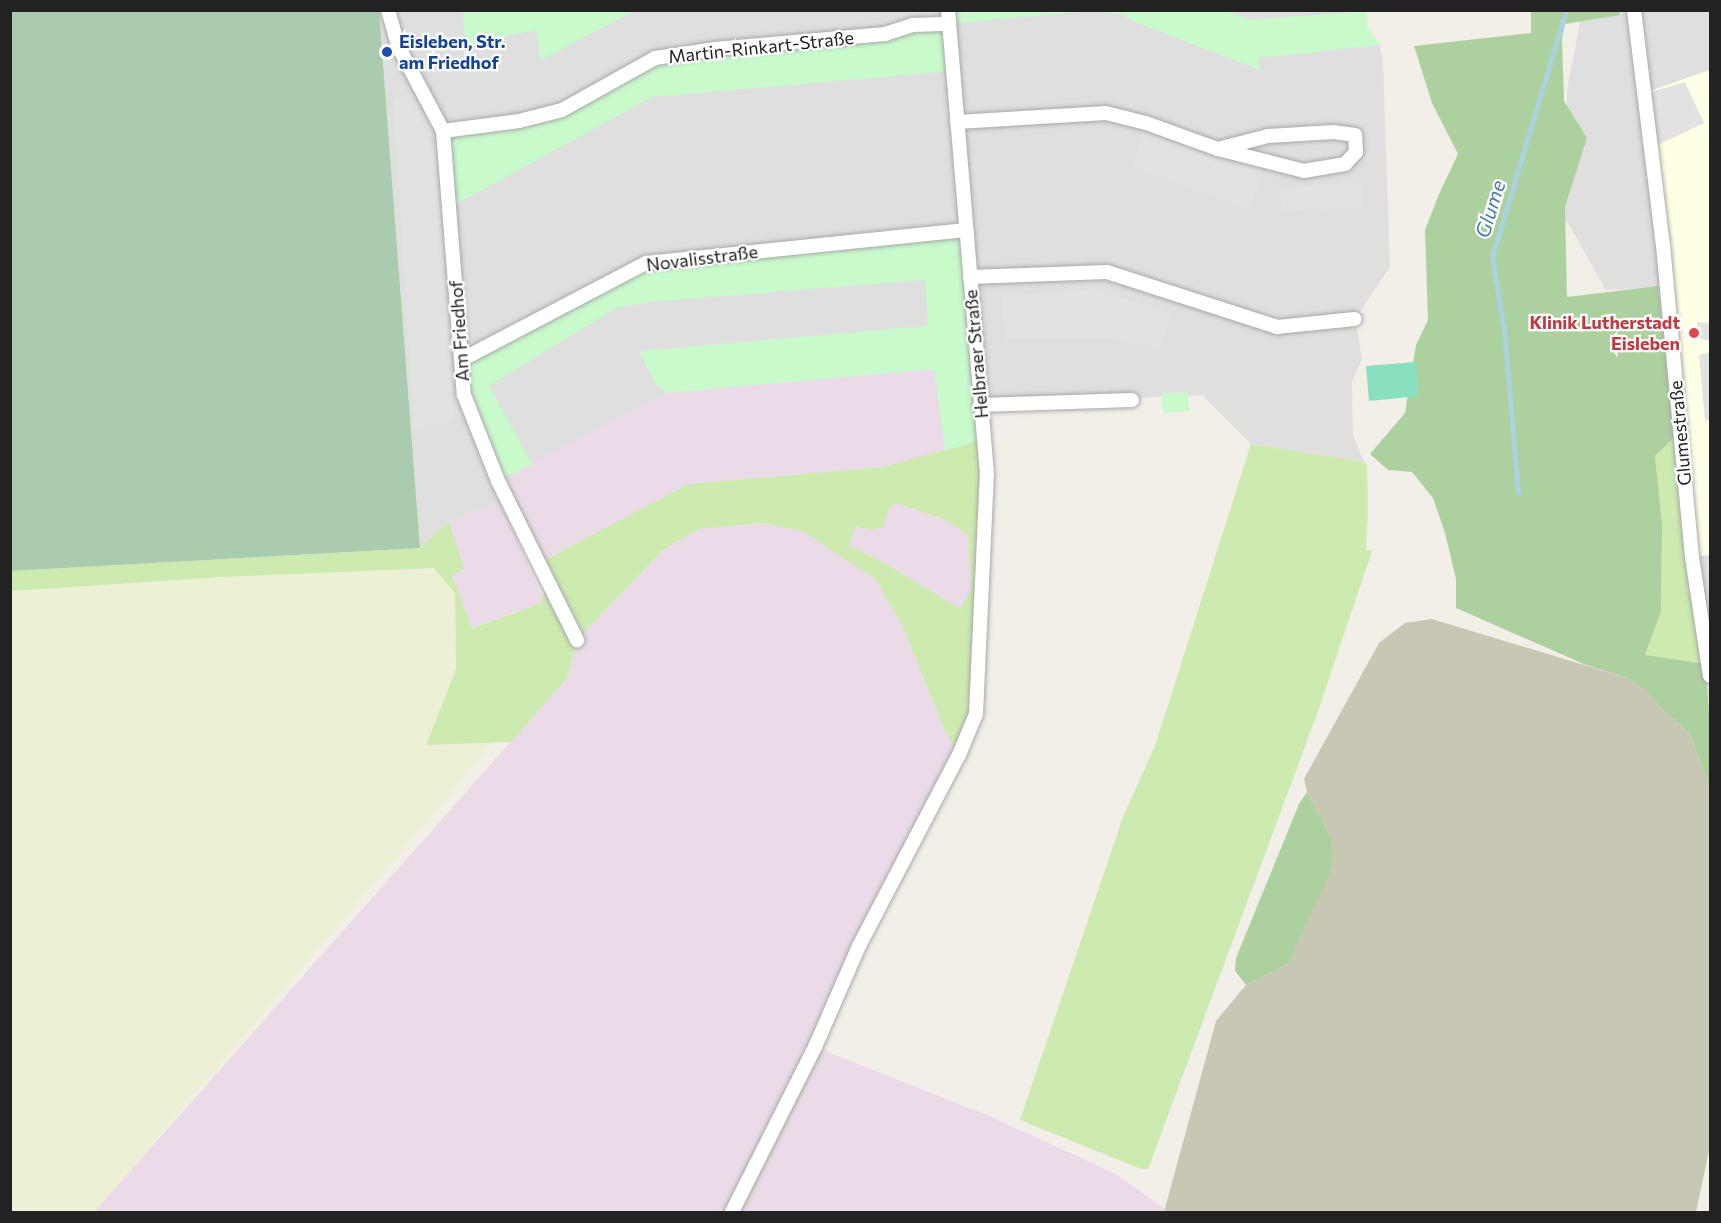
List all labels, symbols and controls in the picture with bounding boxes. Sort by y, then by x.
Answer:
street label: Martin-Rinkart-Straße [667,27,855,67]
place label: Eisleben, Str. am Friedhof [399,31,506,74]
marker: Eisleben, Str. am Friedhof [380,45,394,59]
water label: Glume [1470,177,1510,241]
street label: Novalisstraße [645,240,759,276]
street label: Am Friedhof [445,280,473,382]
street label: Helbraer Straße [960,289,992,419]
place label: Klinik Lutherstadt Eisleben [1529,312,1680,354]
marker: Klinik Lutherstadt Eisleben [1685,324,1703,342]
street label: Glumestraße [1665,380,1695,486]

